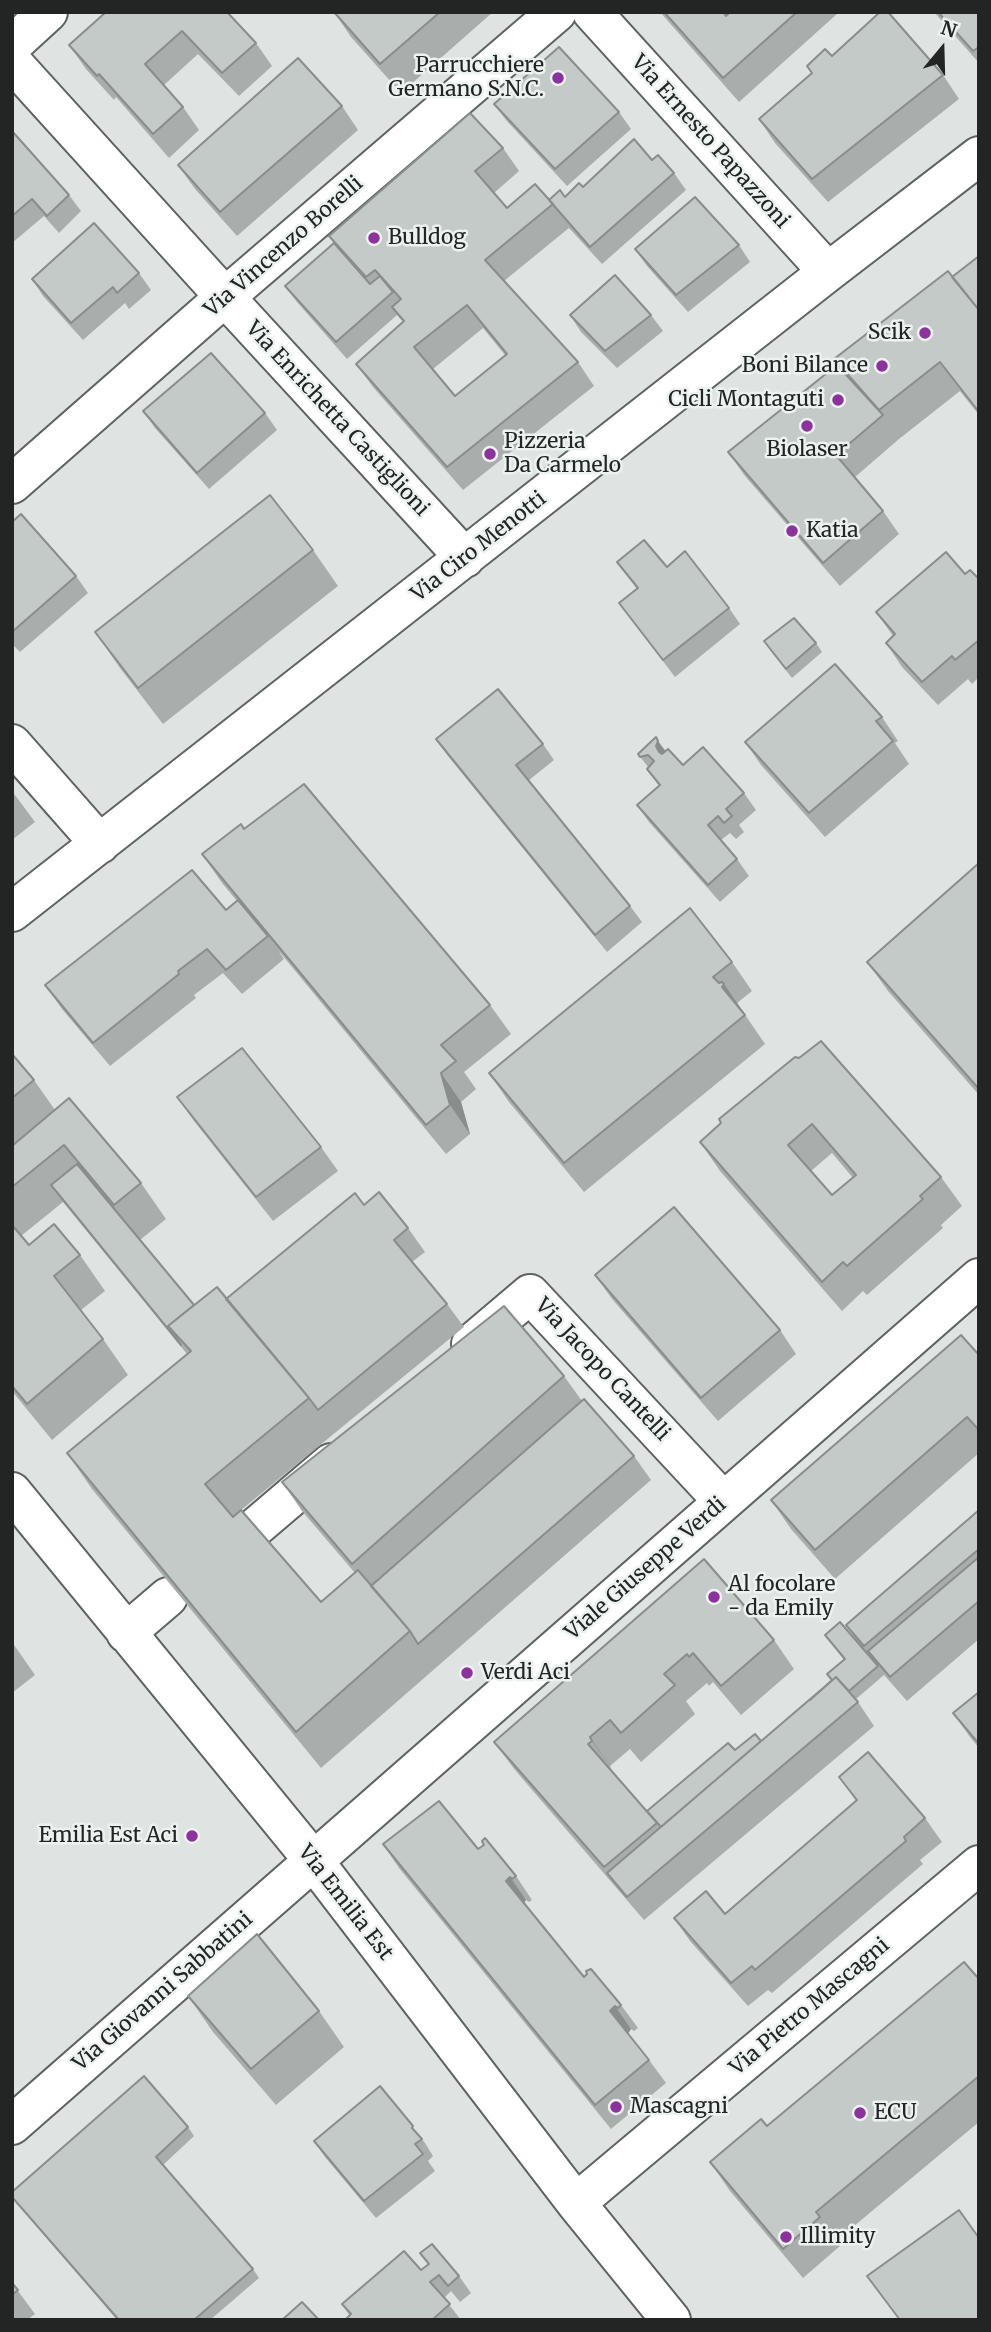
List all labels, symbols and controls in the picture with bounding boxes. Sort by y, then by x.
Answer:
north arrow [907,14,977,84]
text: N [938,15,960,43]
street label: Via Ernesto Papazzoni [626,50,794,234]
place label: Parrucchiere Germano S.N.C. [388,53,544,103]
marker: Parrucchiere Germano S.N.C. [550,70,566,86]
street label: Via Vincenzo Borelli [200,171,368,323]
place label: Bulldog [388,225,466,251]
marker: Bulldog [366,230,382,246]
street label: Via Enrichetta Castiglioni [240,316,434,522]
place label: Scik [868,320,911,346]
marker: Scik [917,325,933,341]
place label: Boni Bilance [742,353,868,379]
marker: Boni Bilance [874,358,890,374]
place label: Cicli Montaguti [668,387,824,413]
marker: Cicli Montaguti [830,392,846,408]
marker: Biolaser [799,418,815,434]
place label: Pizzeria Da Carmelo [504,429,621,479]
place label: Biolaser [766,437,848,463]
marker: Pizzeria Da Carmelo [482,446,498,462]
street label: Via Ciro Menotti [406,486,552,608]
place label: Katia [806,518,859,544]
marker: Katia [784,523,800,539]
street label: Via Jacopo Cantelli [529,1293,675,1447]
street label: Viale Giuseppe Verdi [560,1492,732,1646]
place label: Al focolare - da Emily [728,1572,835,1622]
marker: Al focolare - da Emily [706,1589,722,1605]
place label: Verdi Aci [481,1660,570,1686]
marker: Verdi Aci [459,1665,475,1681]
place label: Emilia Est Aci [38,1823,178,1849]
marker: Emilia Est Aci [184,1828,200,1844]
street label: Via Emilia Est [292,1840,398,1966]
street label: Via Giovanni Sabbatini [68,1907,258,2077]
street label: Via Pietro Mascagni [725,1933,895,2081]
place label: Mascagni [630,2094,728,2120]
marker: Mascagni [608,2099,624,2115]
place label: ECU [874,2100,917,2126]
marker: ECU [852,2105,868,2121]
place label: Illimity [800,2224,875,2250]
marker: Illimity [778,2229,794,2245]

